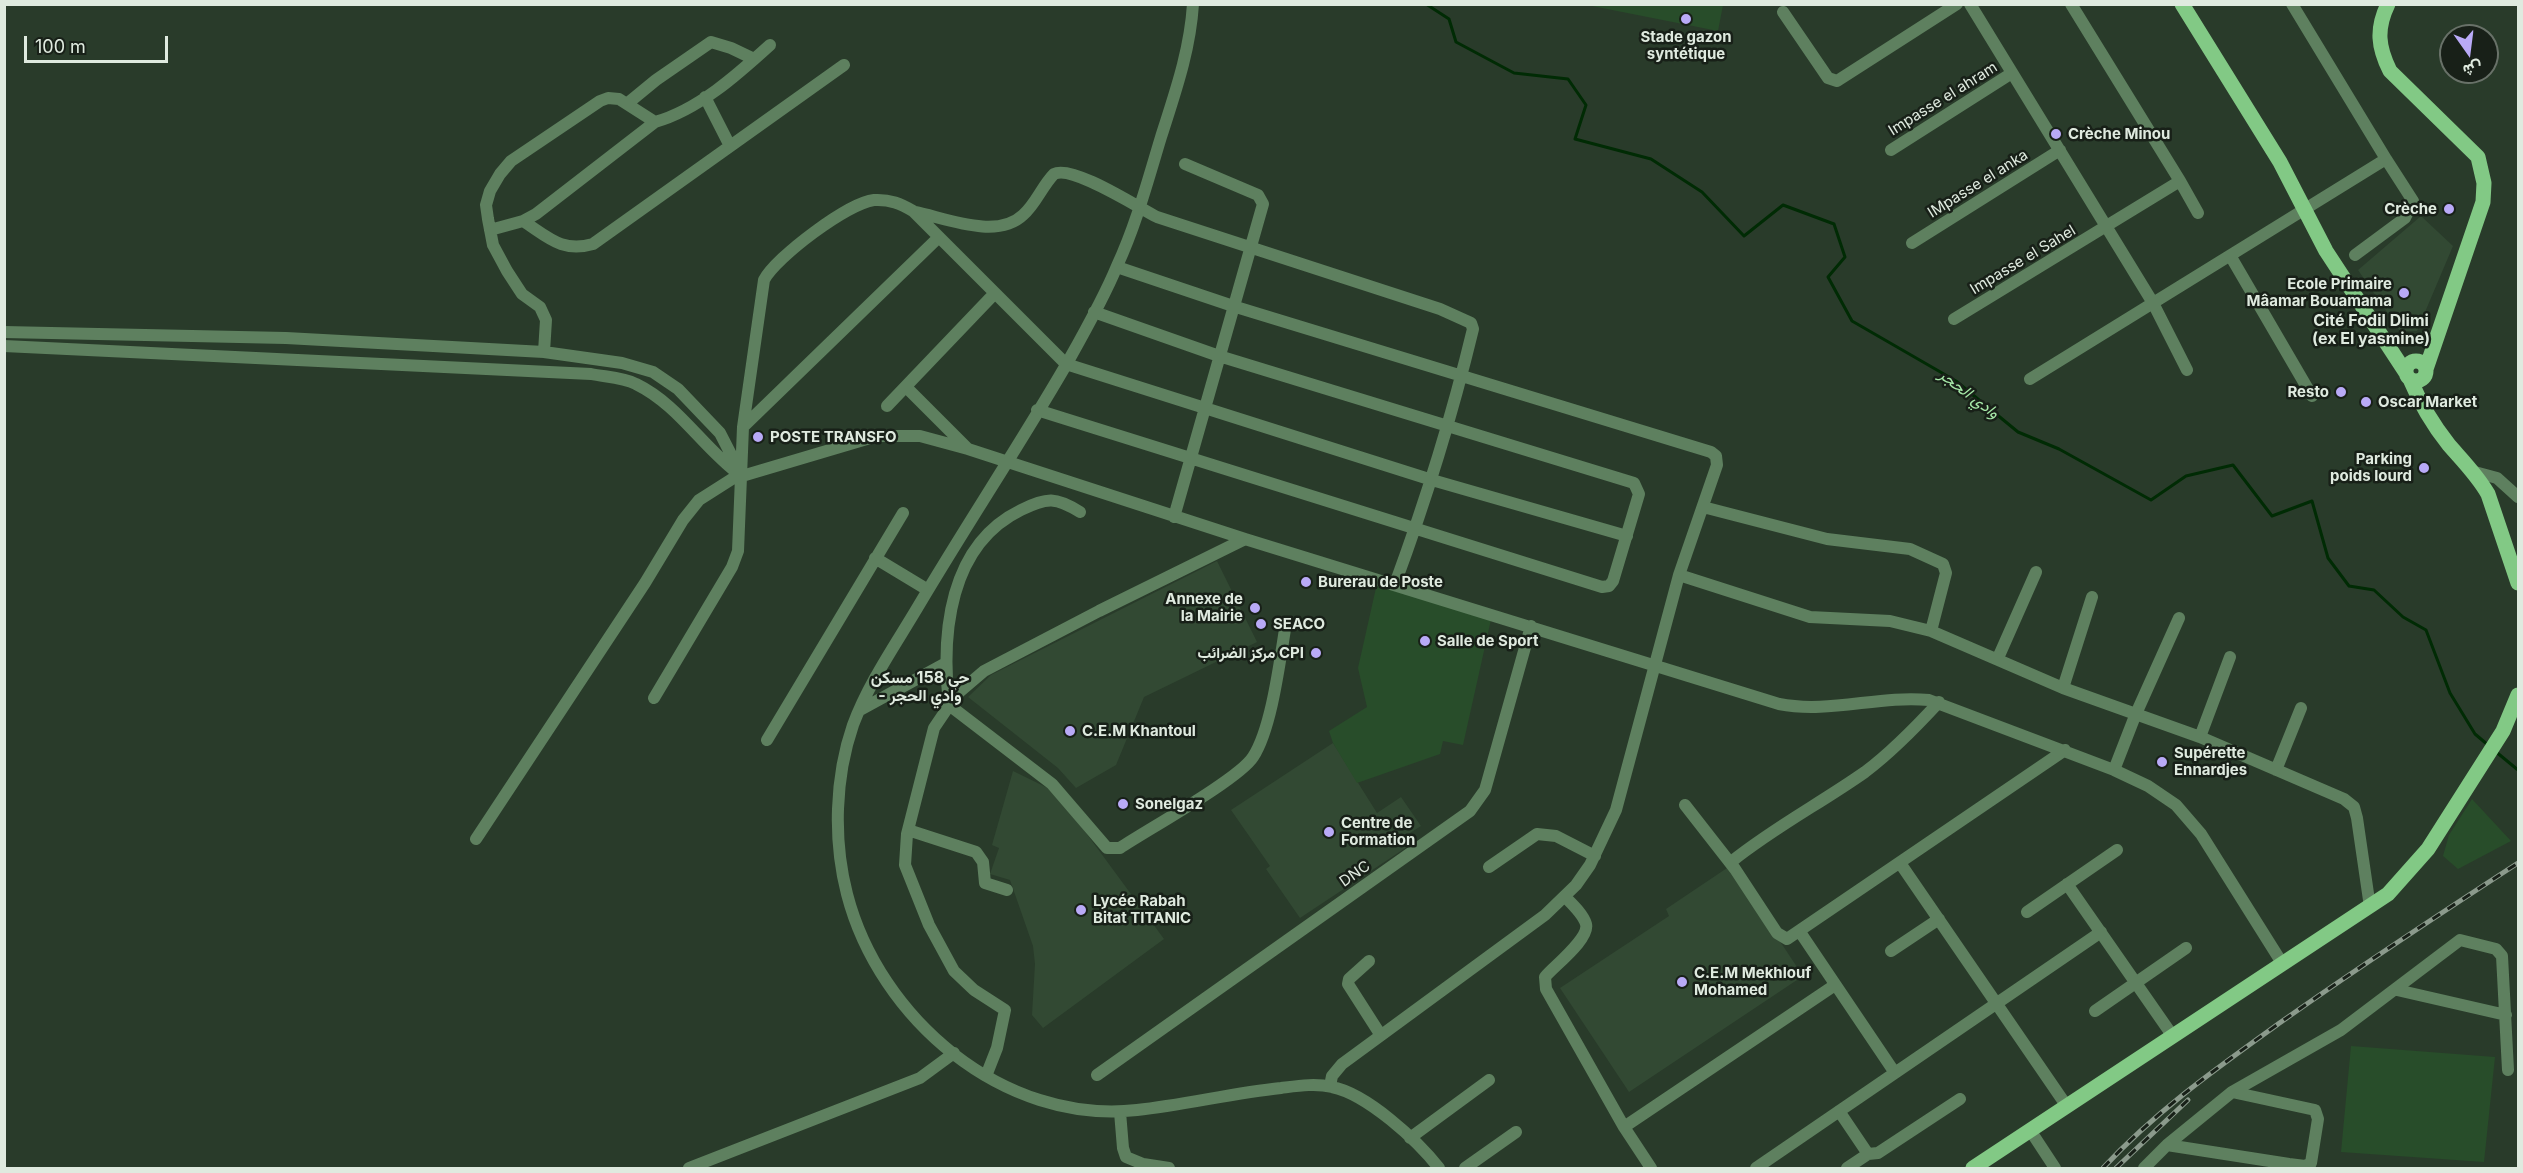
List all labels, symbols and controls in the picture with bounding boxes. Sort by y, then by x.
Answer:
marker: Stade gazon syntétique [1679,12,1693,26]
scale bar [27,24,171,62]
north arrow [2439,24,2499,84]
place label: Stade gazon syntétique [1640,28,1732,63]
text: 100 m [35,36,86,57]
text: ش [2461,57,2485,82]
street label: Impasse el ahram [1885,58,2001,140]
place label: Crèche Minou [2068,125,2170,143]
marker: Crèche Minou [2049,127,2063,141]
street label: IMpasse el anka [1925,146,2031,222]
place label: Crèche [2384,200,2437,218]
marker: Crèche [2442,202,2456,216]
street label: Impasse el Sahel [1967,221,2079,299]
place label: Ecole Primaire Mâamar Bouamama [2247,275,2392,310]
marker: Ecole Primaire Mâamar Bouamama [2397,286,2411,300]
district label: Cité Fodil Dlimi (ex El yasmine) [2312,311,2430,349]
water label: وادي الحجر [1935,365,2003,423]
place label: Resto [2287,383,2329,401]
marker: Resto [2334,385,2348,399]
place label: Oscar Market [2378,393,2477,411]
marker: Oscar Market [2359,395,2373,409]
place label: POSTE TRANSFO [770,428,896,446]
marker: POSTE TRANSFO [751,430,765,444]
place label: Parking poids lourd [2330,450,2412,485]
marker: Parking poids lourd [2417,461,2431,475]
place label: Burerau de Poste [1318,573,1443,591]
marker: Burerau de Poste [1299,575,1313,589]
place label: Annexe de la Mairie [1165,590,1243,625]
marker: Annexe de la Mairie [1248,601,1262,615]
place label: SEACO [1273,615,1325,633]
marker: SEACO [1254,617,1268,631]
place label: Salle de Sport [1437,632,1538,650]
marker: Salle de Sport [1418,634,1432,648]
place label: مركز الضرائب CPI [1197,644,1304,662]
marker: مركز الضرائب CPI [1309,646,1323,660]
district label: حي 158 مسكن - وادي الحجر [871,668,969,706]
place label: C.E.M Khantoul [1082,722,1196,740]
marker: C.E.M Khantoul [1063,724,1077,738]
place label: Supérette Ennardjes [2174,744,2247,779]
marker: Supérette Ennardjes [2155,755,2169,769]
place label: Sonelgaz [1135,795,1203,813]
marker: Sonelgaz [1116,797,1130,811]
place label: Centre de Formation [1341,814,1415,849]
marker: Centre de Formation [1322,825,1336,839]
street label: DNC [1336,857,1374,891]
place label: Lycée Rabah Bitat TITANIC [1093,892,1191,927]
marker: Lycée Rabah Bitat TITANIC [1074,903,1088,917]
place label: C.E.M Mekhlouf Mohamed [1694,964,1811,999]
marker: C.E.M Mekhlouf Mohamed [1675,975,1689,989]

